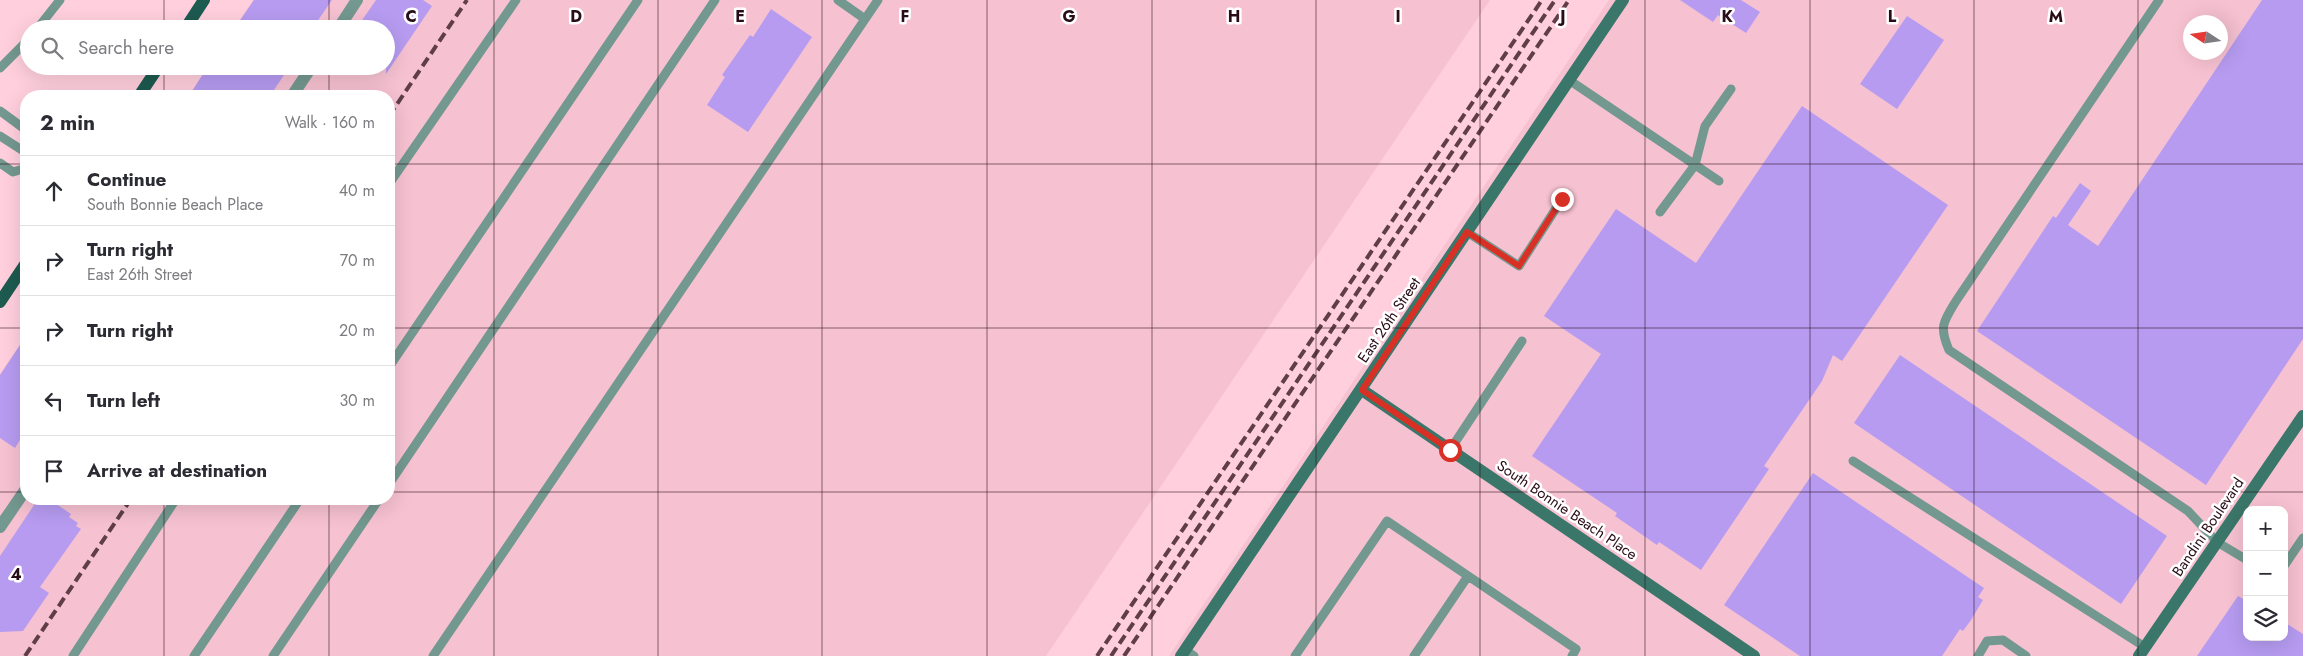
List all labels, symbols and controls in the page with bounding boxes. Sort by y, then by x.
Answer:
text: C [405,5,417,28]
text: D [570,5,582,28]
text: E [735,5,745,28]
text: F [901,5,909,28]
text: G [1062,5,1076,28]
text: H [1228,5,1240,28]
text: I [1395,5,1401,28]
text: J [1557,5,1566,28]
text: K [1721,5,1733,28]
text: L [1888,5,1897,28]
text: M [2049,5,2063,28]
north arrow [2183,15,2228,60]
search box [20,20,395,75]
icon: search [38,34,66,62]
text: Search here [78,34,174,61]
text: 2 min [40,108,95,138]
text: Walk · 160 m [285,111,375,134]
text: Continue [87,166,166,193]
icon: ahead [40,177,68,205]
text: 40 m [339,179,375,202]
route end [1551,188,1574,211]
text: South Bonnie Beach Place [87,193,263,216]
text: Turn right [87,236,173,263]
icon: right [40,247,68,275]
text: 70 m [340,249,375,272]
text: East 26th Street [87,263,192,286]
street label: East 26th Street [1352,273,1426,367]
icon: right [40,317,68,345]
text: Turn right [87,317,173,344]
text: 20 m [339,319,375,342]
icon: left [40,387,68,415]
text: Turn left [87,387,160,414]
text: 30 m [339,389,375,412]
route start [1439,439,1462,462]
street label: South Bonnie Beach Place [1492,455,1642,565]
icon: arrive [40,457,68,485]
text: Arrive at destination [87,457,267,484]
street label: Bandini Boulevard [2167,473,2249,581]
map controls [2243,506,2288,641]
button: + [2243,506,2288,551]
button: − [2243,551,2288,596]
text: 4 [10,563,22,586]
button: layers [2243,596,2288,641]

